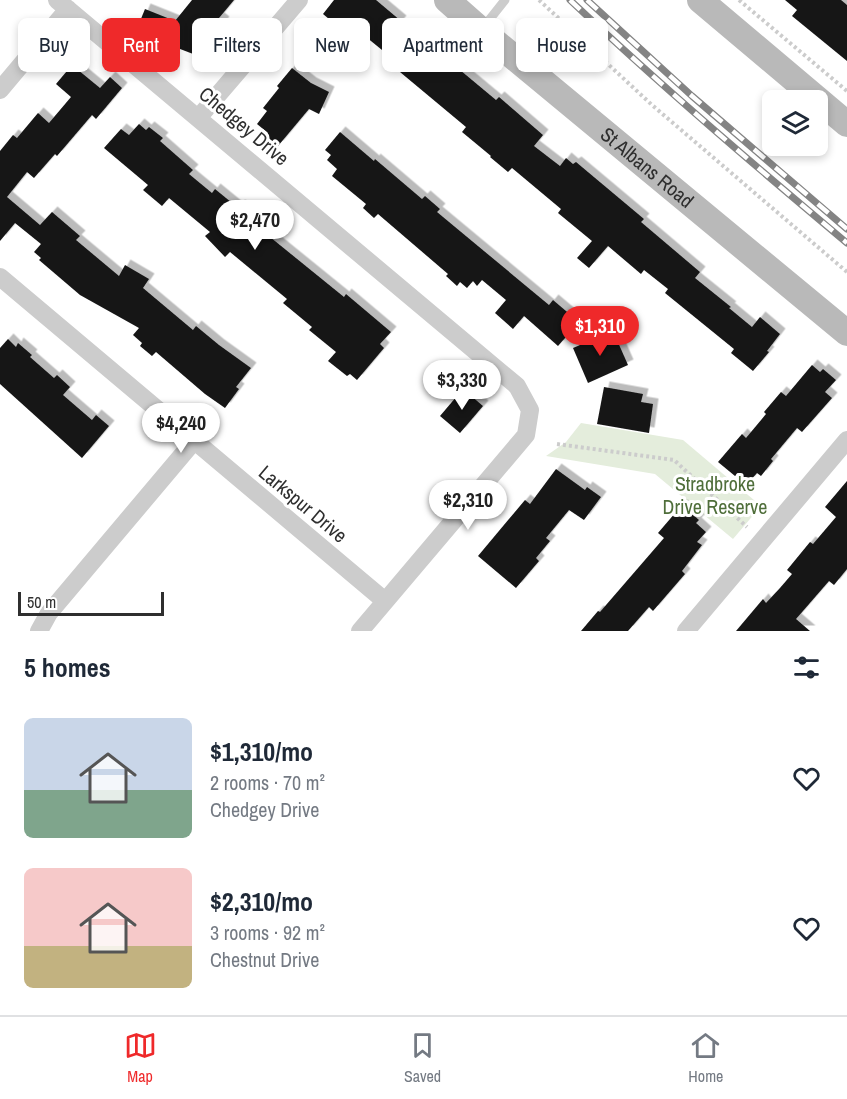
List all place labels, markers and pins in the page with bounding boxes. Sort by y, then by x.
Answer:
pin: $2,470 [206,200,304,251]
pin: $1,310 [551,306,649,357]
pin: $3,330 [413,360,511,411]
pin: $4,240 [132,403,230,454]
pin: $2,310 [419,480,517,531]

